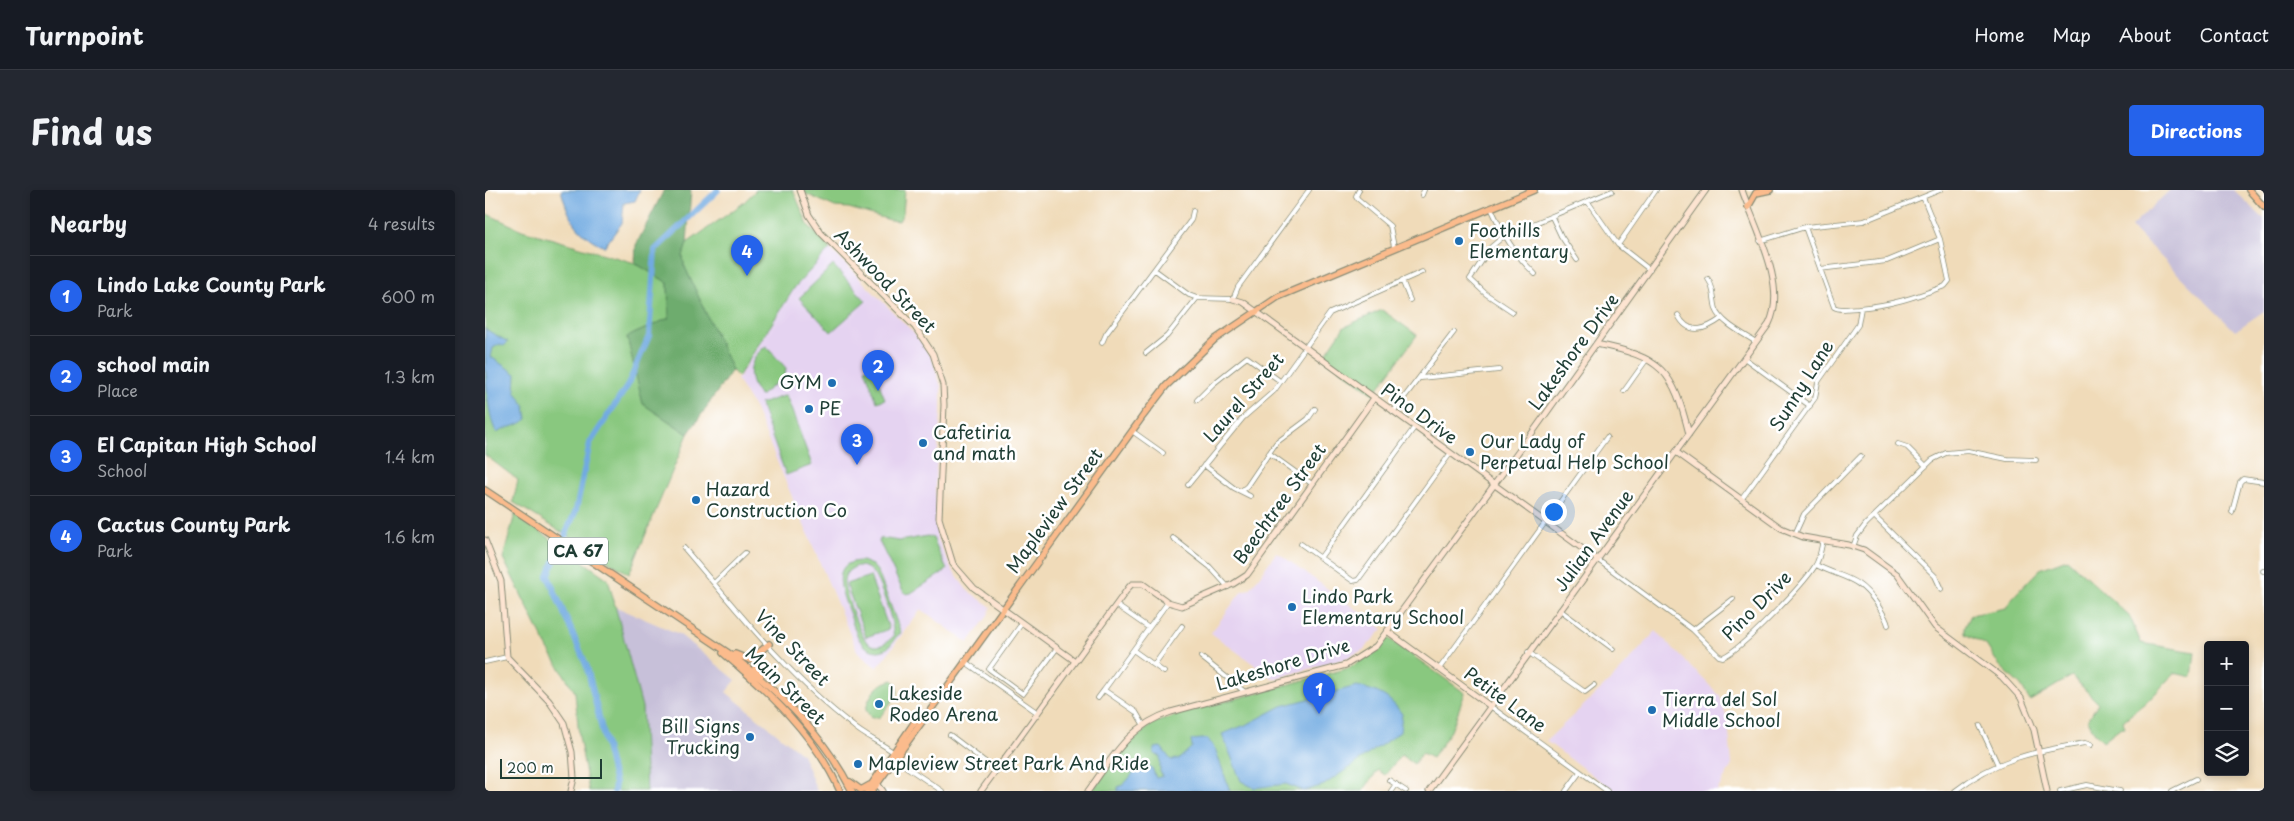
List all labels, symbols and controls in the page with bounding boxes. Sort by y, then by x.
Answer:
text: Turnpoint [25,17,144,53]
text: Home [1974,21,2024,48]
text: Map [2052,21,2091,48]
text: About [2119,21,2171,48]
text: Contact [2199,21,2269,48]
text: Find us [30,104,152,157]
button: Directions [2129,105,2264,156]
text: Nearby [50,207,127,239]
text: 4 results [368,211,435,235]
place label: Foothills Elementary [1469,216,1569,264]
street label: Ashwood Street [829,221,943,339]
pin: 4 [731,235,763,276]
marker: Foothills Elementary [1453,235,1465,247]
text: Lindo Lake County Park [97,270,326,298]
text: 1 [62,284,70,308]
text: 600 m [381,284,435,308]
street label: Lakeshore Drive [1521,287,1624,415]
text: Park [97,298,133,322]
street label: Sunny Lane [1762,334,1840,436]
street label: Laurel Street [1196,346,1290,448]
text: school main [97,350,210,378]
pin: 2 [862,350,894,391]
text: 2 [60,364,72,388]
text: 1.3 km [385,364,435,388]
place label: GYM [779,368,822,395]
street label: Pino Drive [1376,376,1464,450]
marker: GYM [826,377,838,389]
text: Place [97,378,138,402]
place label: PE [819,394,842,421]
marker: PE [803,403,815,415]
place label: Cafetiria and math [933,418,1016,466]
pin: 3 [841,424,873,465]
place label: Our Lady of Perpetual Help School [1480,427,1669,475]
text: El Capitan High School [97,430,317,458]
marker: Cafetiria and math [917,437,929,449]
street label: Beechtree Street [1226,437,1332,569]
street label: Mapleview Street [999,442,1108,578]
text: 3 [61,444,71,468]
text: 1.4 km [385,444,435,468]
marker: Our Lady of Perpetual Help School [1464,446,1476,458]
text: School [97,458,147,482]
place label: Hazard Construction Co [706,475,847,523]
street label: Julian Avenue [1546,483,1639,597]
marker: Hazard Construction Co [690,494,702,506]
your location [1541,499,1567,525]
text: Cactus County Park [97,510,290,538]
text: 4 [61,524,71,548]
text: 1.6 km [384,524,435,548]
text: Park [97,538,133,562]
road number: CA 67 [548,538,608,564]
street label: Pino Drive [1715,564,1797,646]
place label: Lindo Park Elementary School [1302,582,1464,630]
marker: Lindo Park Elementary School [1286,601,1298,613]
street label: Vine Street [750,603,837,691]
street label: Lakeshore Drive [1212,630,1353,697]
street label: Main Street [740,640,832,730]
map controls [2204,641,2249,776]
button: + [2204,641,2249,686]
street label: Petite Lane [1459,660,1553,738]
pin: 1 [1303,673,1335,714]
place label: Lakeside Rodeo Arena [889,679,999,727]
place label: Tierra del Sol Middle School [1662,685,1781,733]
button: − [2204,686,2249,731]
marker: Lakeside Rodeo Arena [873,698,885,710]
marker: Tierra del Sol Middle School [1646,704,1658,716]
place label: Bill Signs Trucking [661,712,740,760]
marker: Bill Signs Trucking [744,731,756,743]
button: layers [2204,731,2249,776]
place label: Mapleview Street Park And Ride [868,749,1149,776]
scale bar [500,756,603,779]
text: 200 m [507,757,554,778]
marker: Mapleview Street Park And Ride [852,758,864,770]

